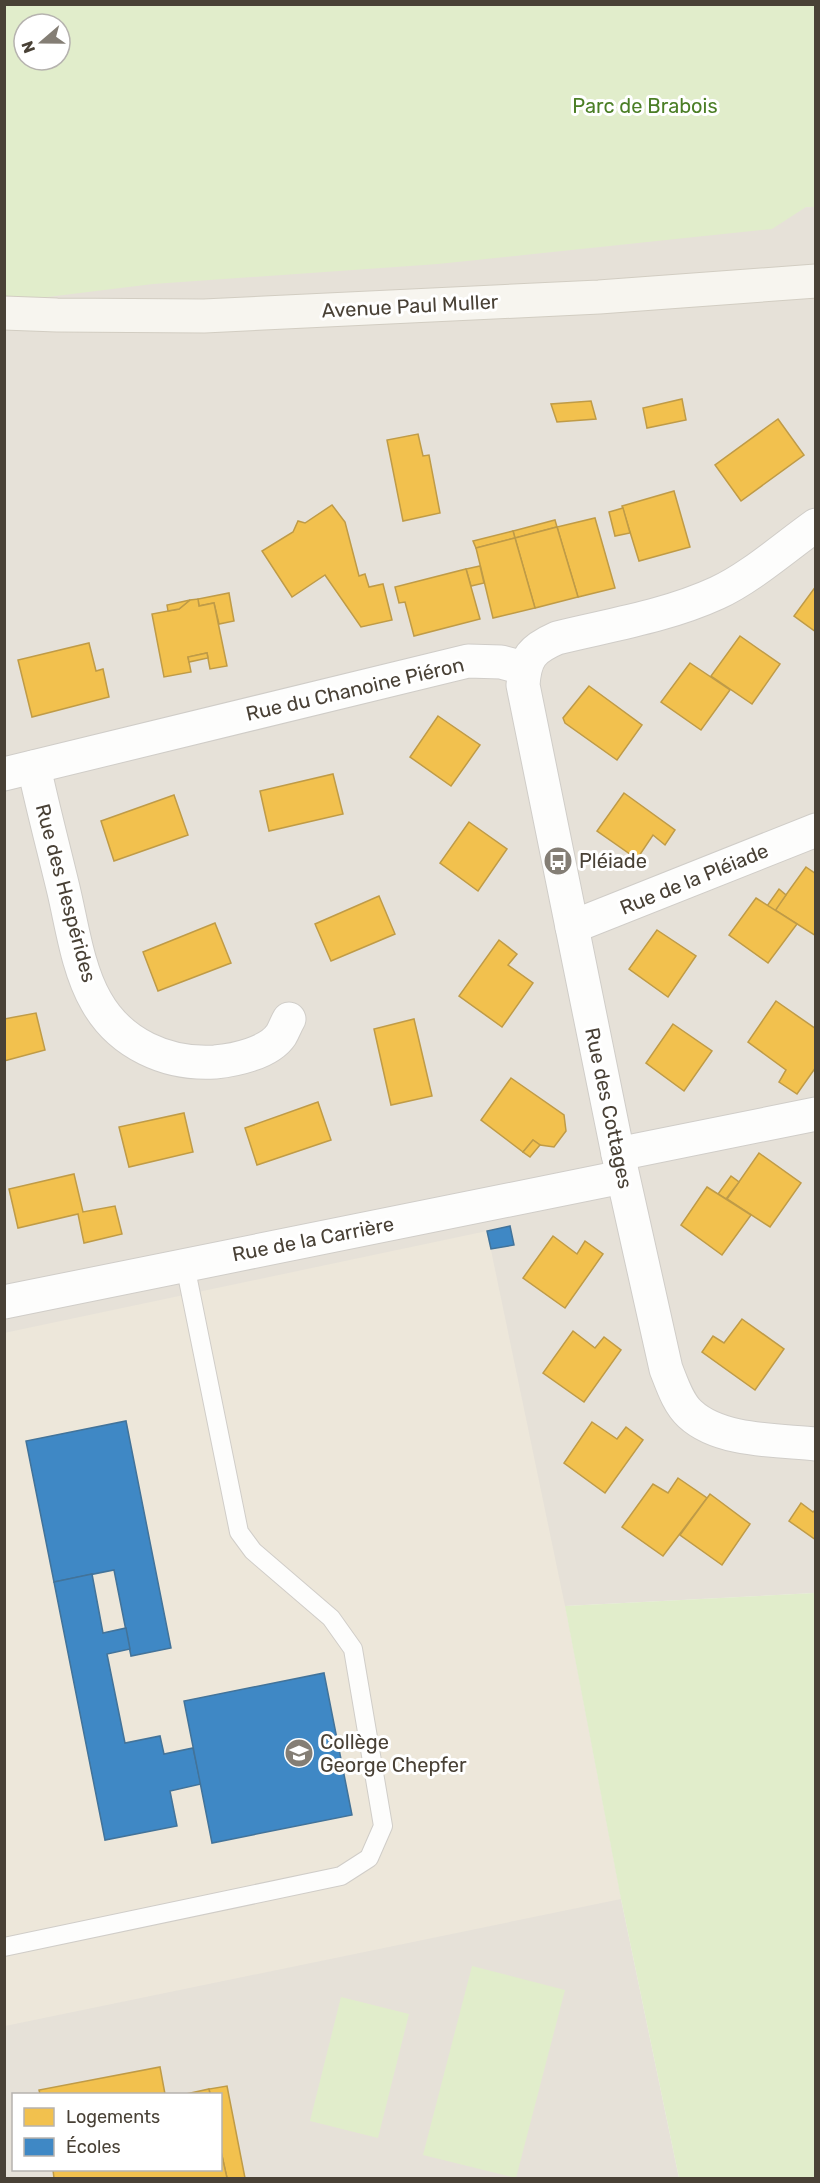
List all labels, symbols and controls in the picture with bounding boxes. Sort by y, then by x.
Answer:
north arrow [12,12,72,72]
text: N [17,38,39,56]
park label: Parc de Brabois [572,94,718,118]
street label: Avenue Paul Muller [321,289,499,323]
street label: Rue du Chanoine Piéron [244,652,466,726]
street label: Rue des Hespérides [31,801,101,985]
street label: Rue de la Pléiade [616,838,772,920]
bus stop icon: Pléiade [542,845,574,877]
place label: Pléiade [579,849,647,873]
street label: Rue des Cottages [580,1025,638,1191]
street label: Rue de la Carrière [230,1212,396,1266]
place label: Collège George Chepfer [320,1730,467,1777]
school or university icon: Collège George Chepfer [283,1737,315,1769]
legend [12,2093,222,2171]
text: Logements [66,2106,160,2128]
text: Écoles [66,2136,121,2158]

